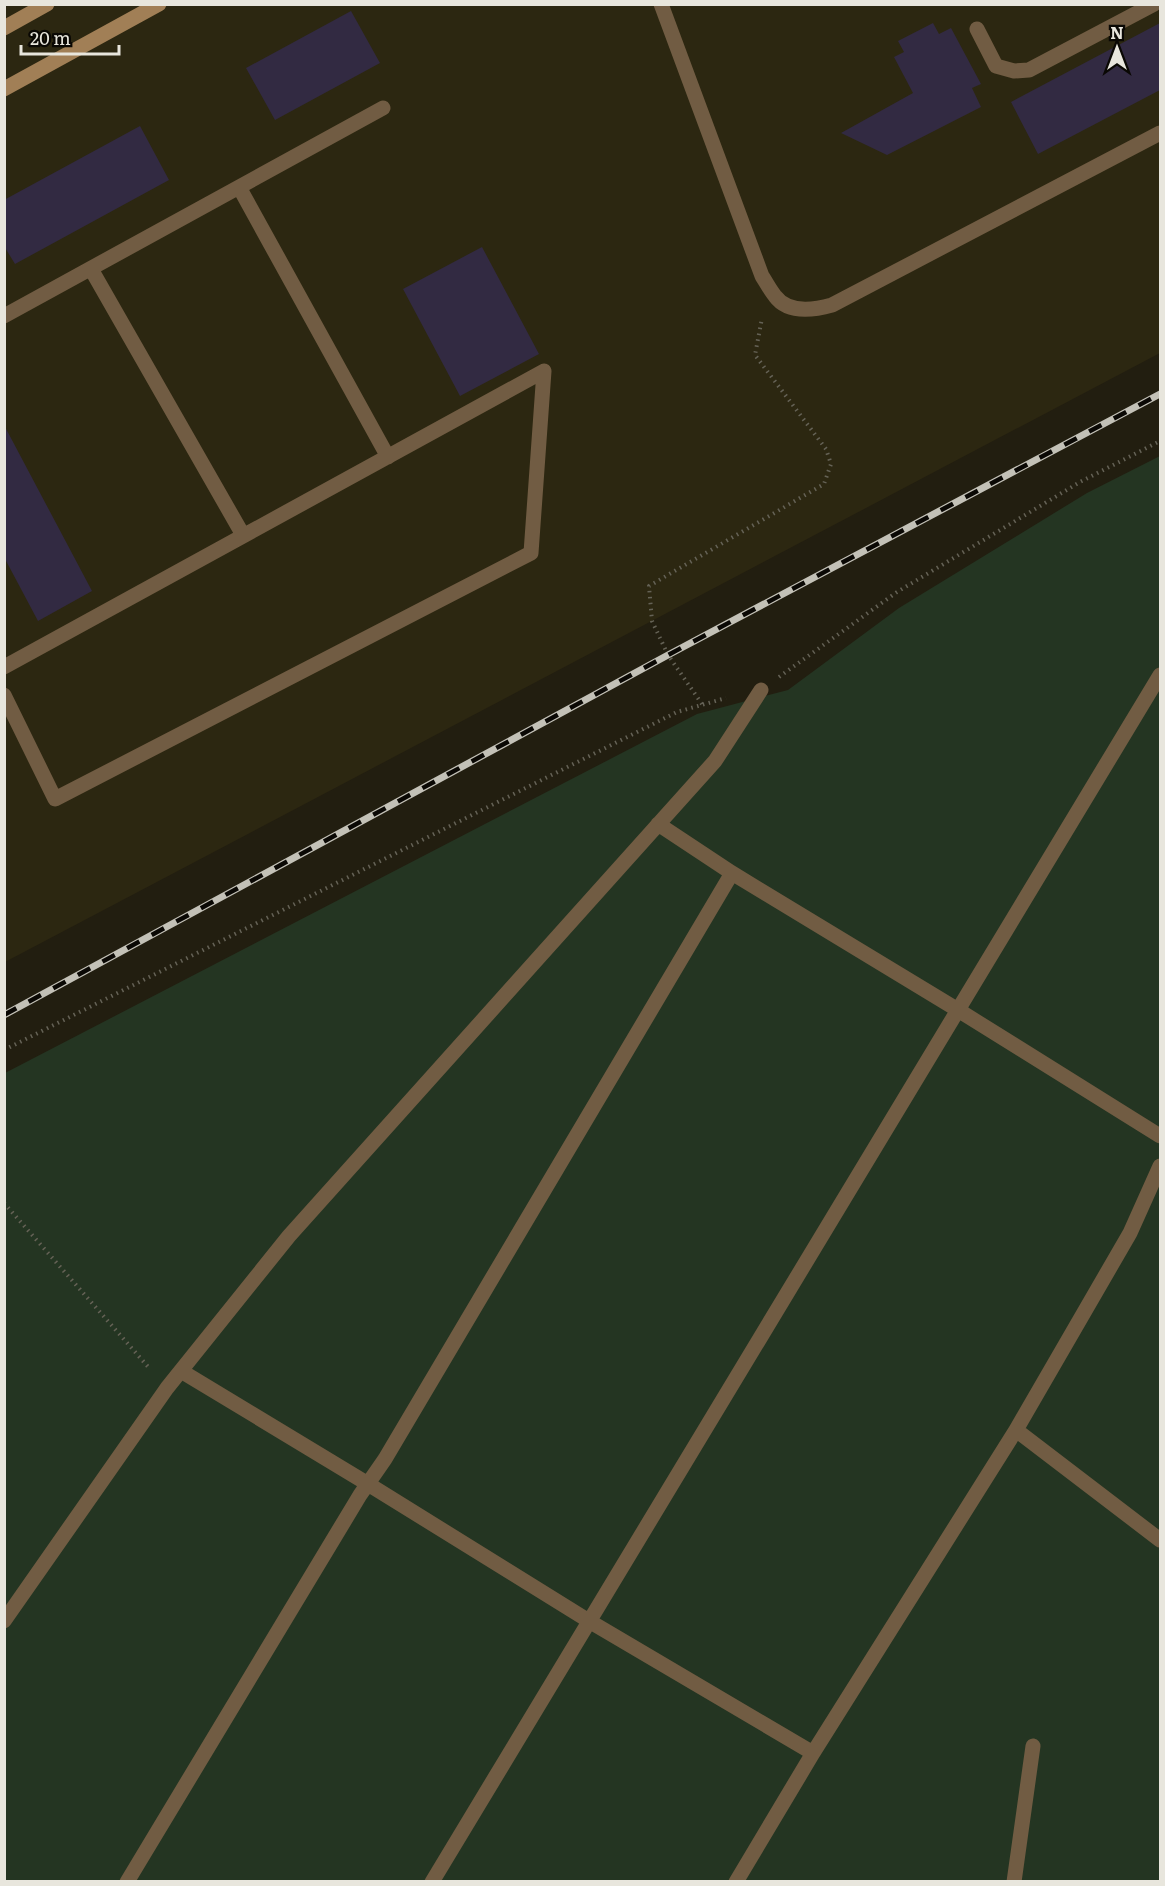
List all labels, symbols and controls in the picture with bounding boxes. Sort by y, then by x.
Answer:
scale bar [21,18,118,56]
north arrow [1087,18,1147,78]
text: N [1110,20,1124,44]
text: 20 m [30,24,71,51]

